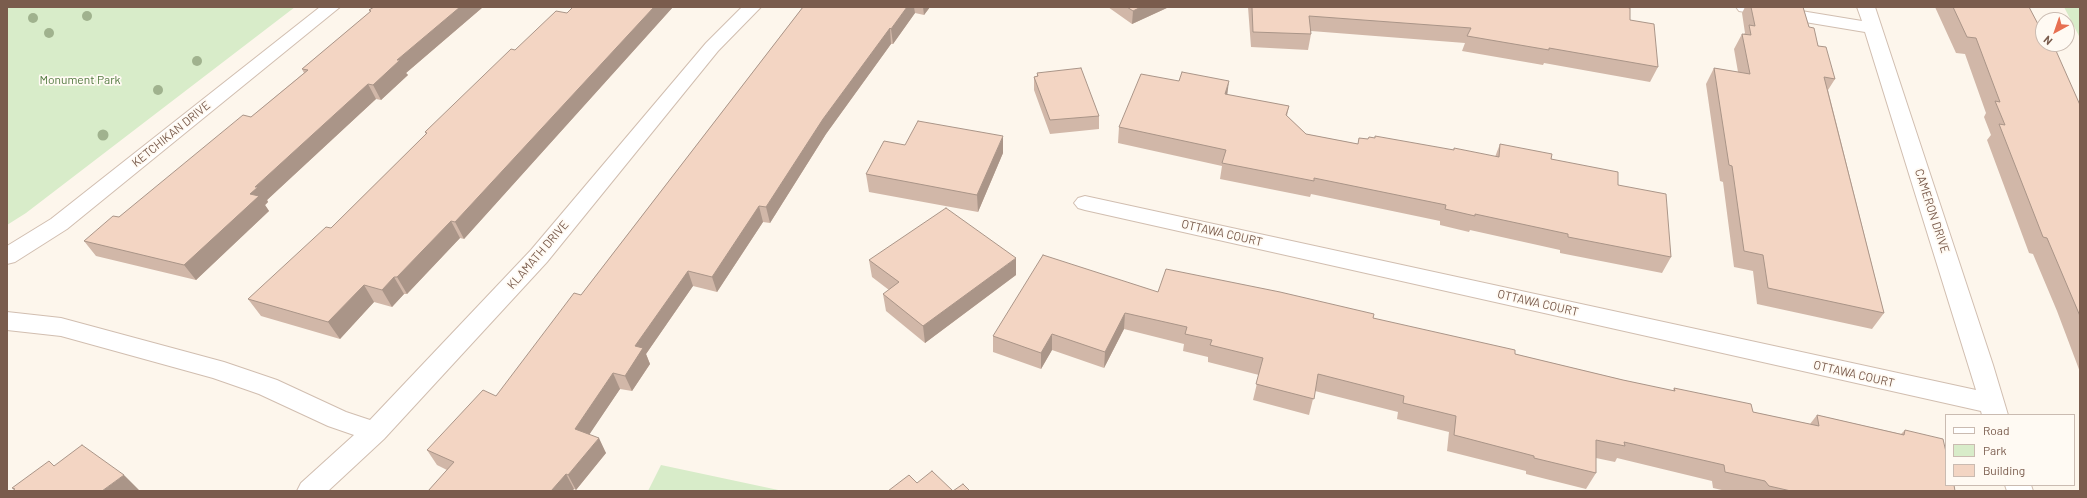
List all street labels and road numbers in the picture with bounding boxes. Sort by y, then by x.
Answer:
street label: KETCHIKAN DRIVE [129,98,213,170]
street label: CAMERON DRIVE [1912,167,1952,255]
street label: OTTAWA COURT [1180,217,1264,249]
street label: KLAMATH DRIVE [504,218,572,292]
street label: OTTAWA COURT [1496,287,1580,319]
street label: OTTAWA COURT [1812,358,1896,390]

